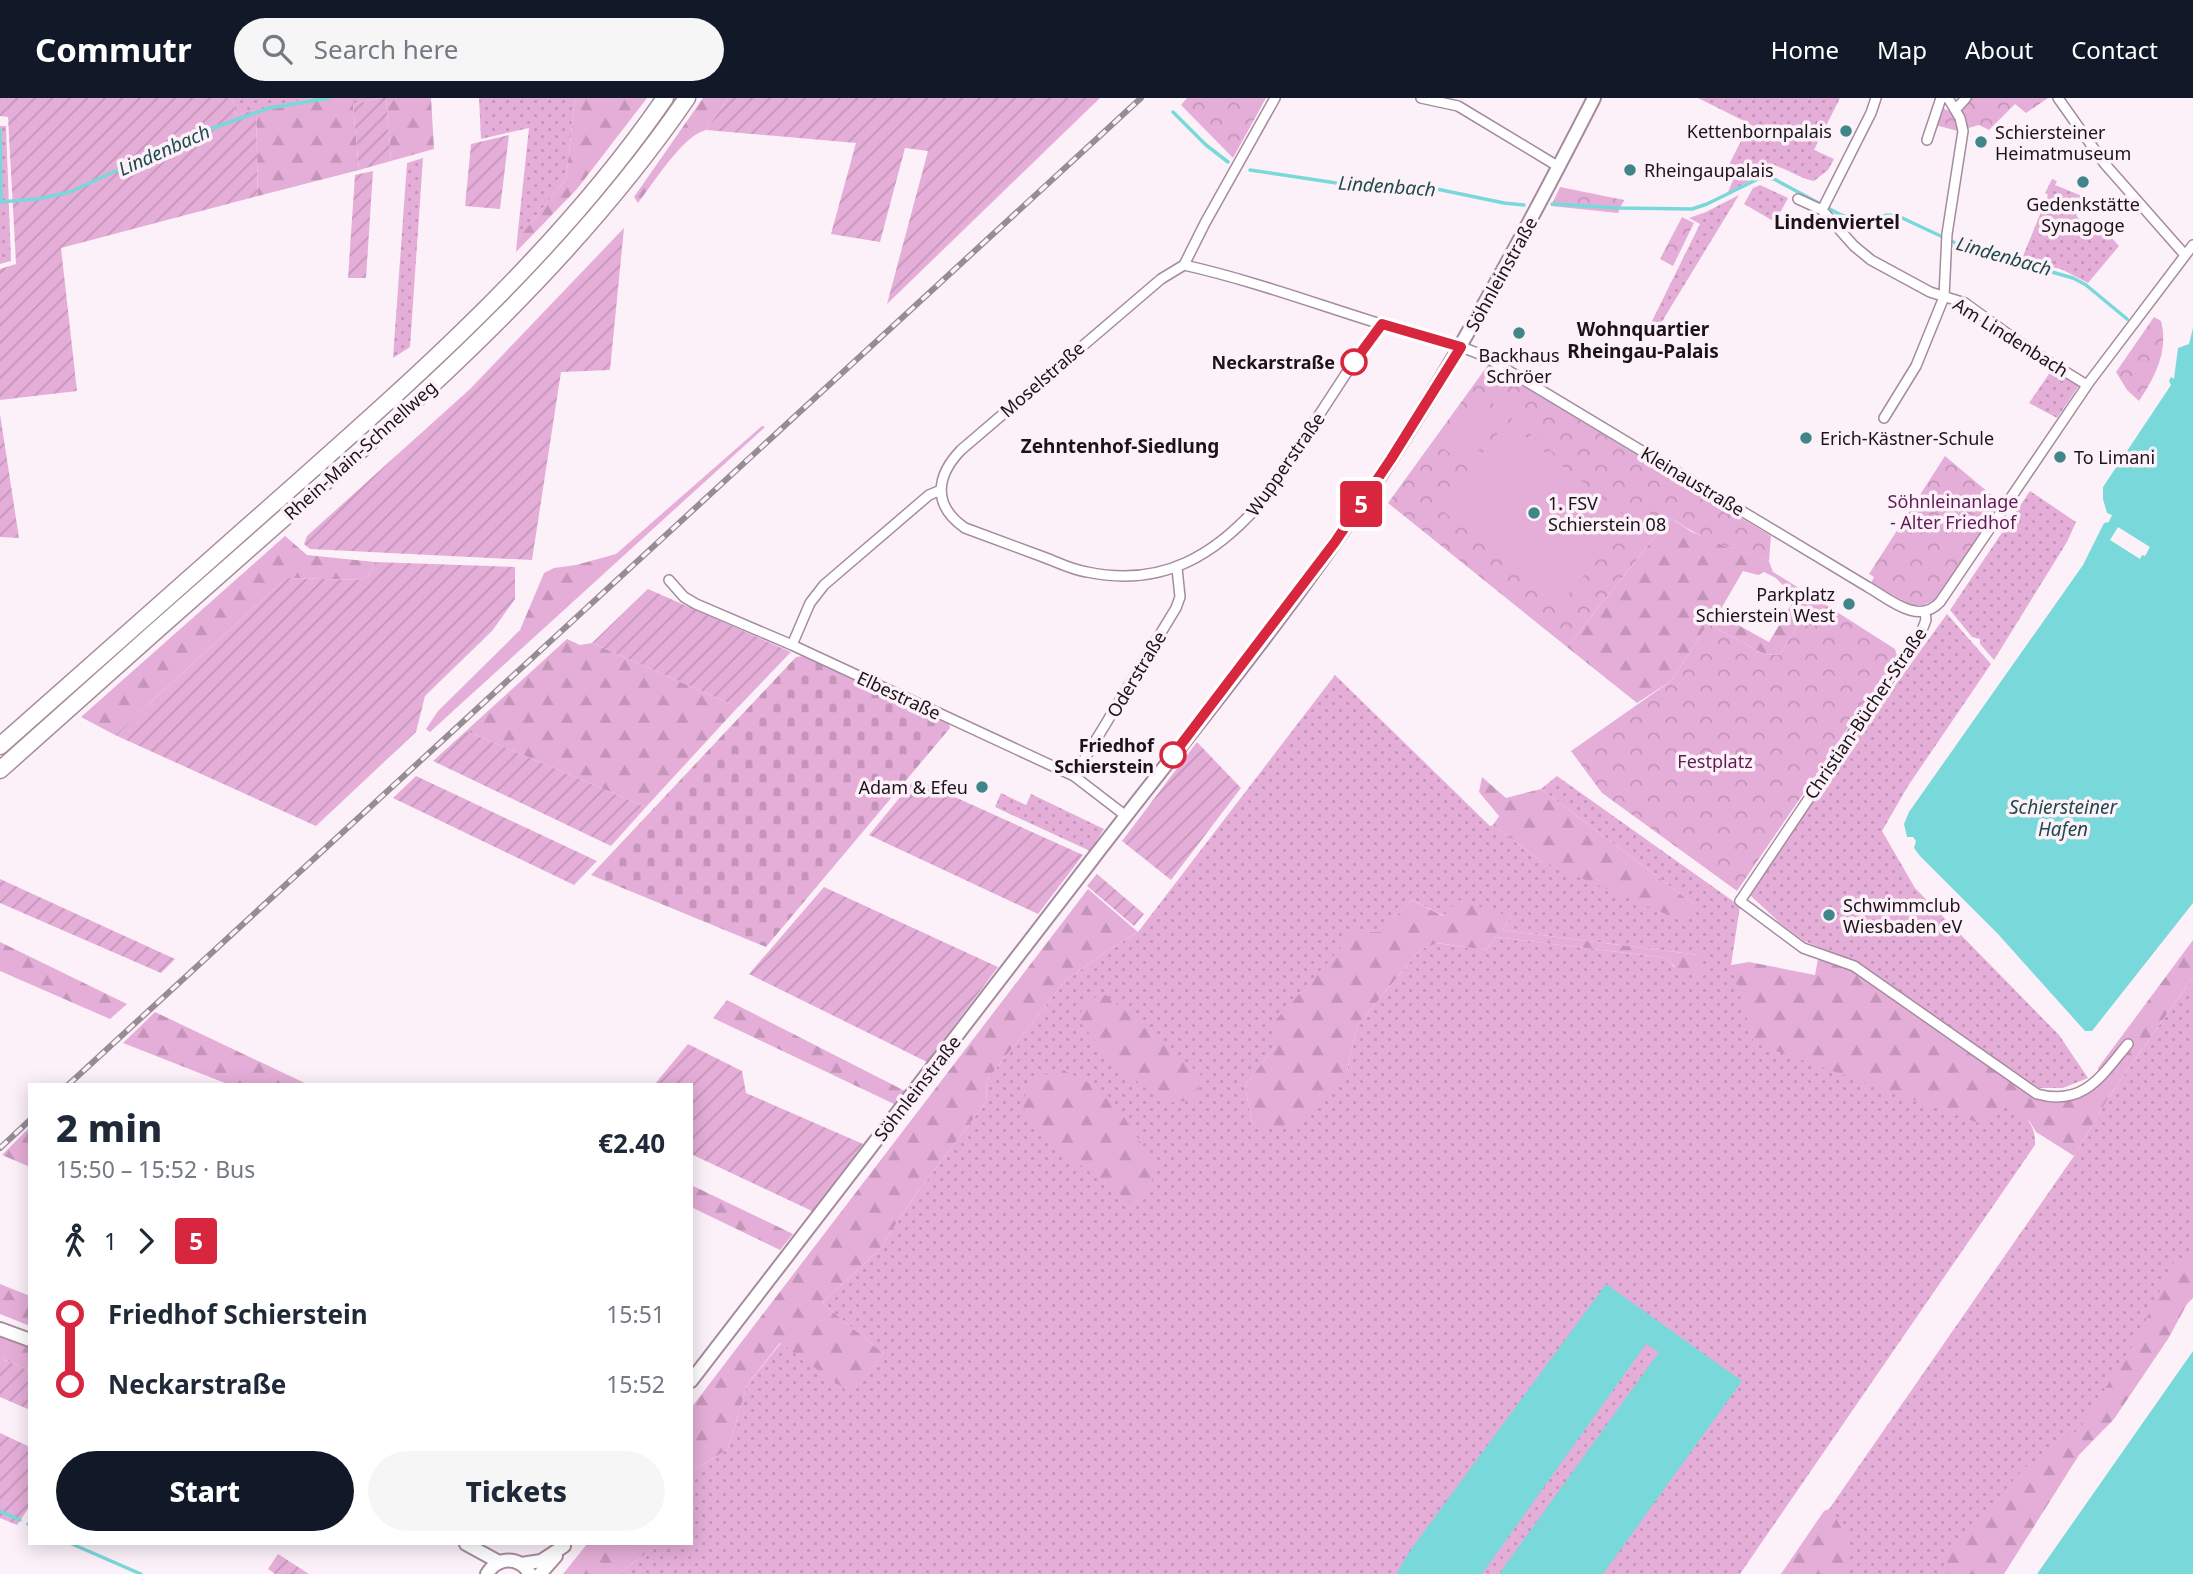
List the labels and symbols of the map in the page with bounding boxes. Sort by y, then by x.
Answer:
water label: Lindenbach [114,118,214,182]
place label: Kettenbornpalais [1687,119,1832,143]
place label: Schiersteiner Heimatmuseum [1995,120,2131,165]
marker: Kettenbornpalais [1838,123,1854,139]
marker: Schiersteiner Heimatmuseum [1973,134,1989,150]
place label: Rheingaupalais [1644,158,1774,182]
marker: Rheingaupalais [1622,162,1638,178]
water label: Lindenbach [1337,170,1437,202]
marker: Gedenkstätte Synagoge [2075,174,2091,190]
place label: Gedenkstätte Synagoge [2026,192,2140,237]
district label: Lindenviertel [1774,209,1900,235]
street label: Söhnleinstraße [1460,212,1542,336]
water label: Lindenbach [1953,230,2055,282]
street label: Am Lindenbach [1949,292,2073,382]
district label: Wohnquartier Rheingau-Palais [1567,316,1719,364]
marker: Backhaus Schröer [1511,325,1527,341]
street label: Moselstraße [995,336,1089,422]
place label: Backhaus Schröer [1478,343,1560,388]
marker: Neckarstraße [1341,349,1367,375]
place label: Neckarstraße [1212,350,1335,374]
street label: Rhein-Main-Schnellweg [279,375,441,525]
street label: Wupperstraße [1240,407,1330,521]
place label: Erich-Kästner-Schule [1820,426,1994,450]
marker: Erich-Kästner-Schule [1798,430,1814,446]
district label: Zehntenhof-Siedlung [1021,433,1219,459]
street label: Kleinaustraße [1637,441,1749,521]
place label: To Limani [2074,445,2155,469]
marker: To Limani [2052,449,2068,465]
line badge: 5 [1338,481,1384,527]
park label: Söhnleinanlage - Alter Friedhof [1888,489,2018,534]
place label: 1. FSV Schierstein 08 [1548,491,1666,536]
marker: 1. FSV Schierstein 08 [1526,505,1542,521]
place label: Parkplatz Schierstein West [1696,582,1835,627]
marker: Parkplatz Schierstein West [1841,596,1857,612]
street label: Christian-Bücher-Straße [1798,622,1932,804]
street label: Oderstraße [1101,626,1171,722]
street label: Elbestraße [853,665,945,725]
place label: Friedhof Schierstein [1054,733,1155,778]
marker: Friedhof Schierstein [1160,742,1186,768]
park label: Festplatz [1677,749,1753,773]
place label: Adam & Efeu [858,775,968,799]
marker: Adam & Efeu [974,779,990,795]
water label: Schiersteiner Hafen [2009,794,2118,842]
place label: Schwimmclub Wiesbaden eV [1843,893,1963,938]
marker: Schwimmclub Wiesbaden eV [1821,907,1837,923]
street label: Söhnleinstraße [868,1030,966,1146]

